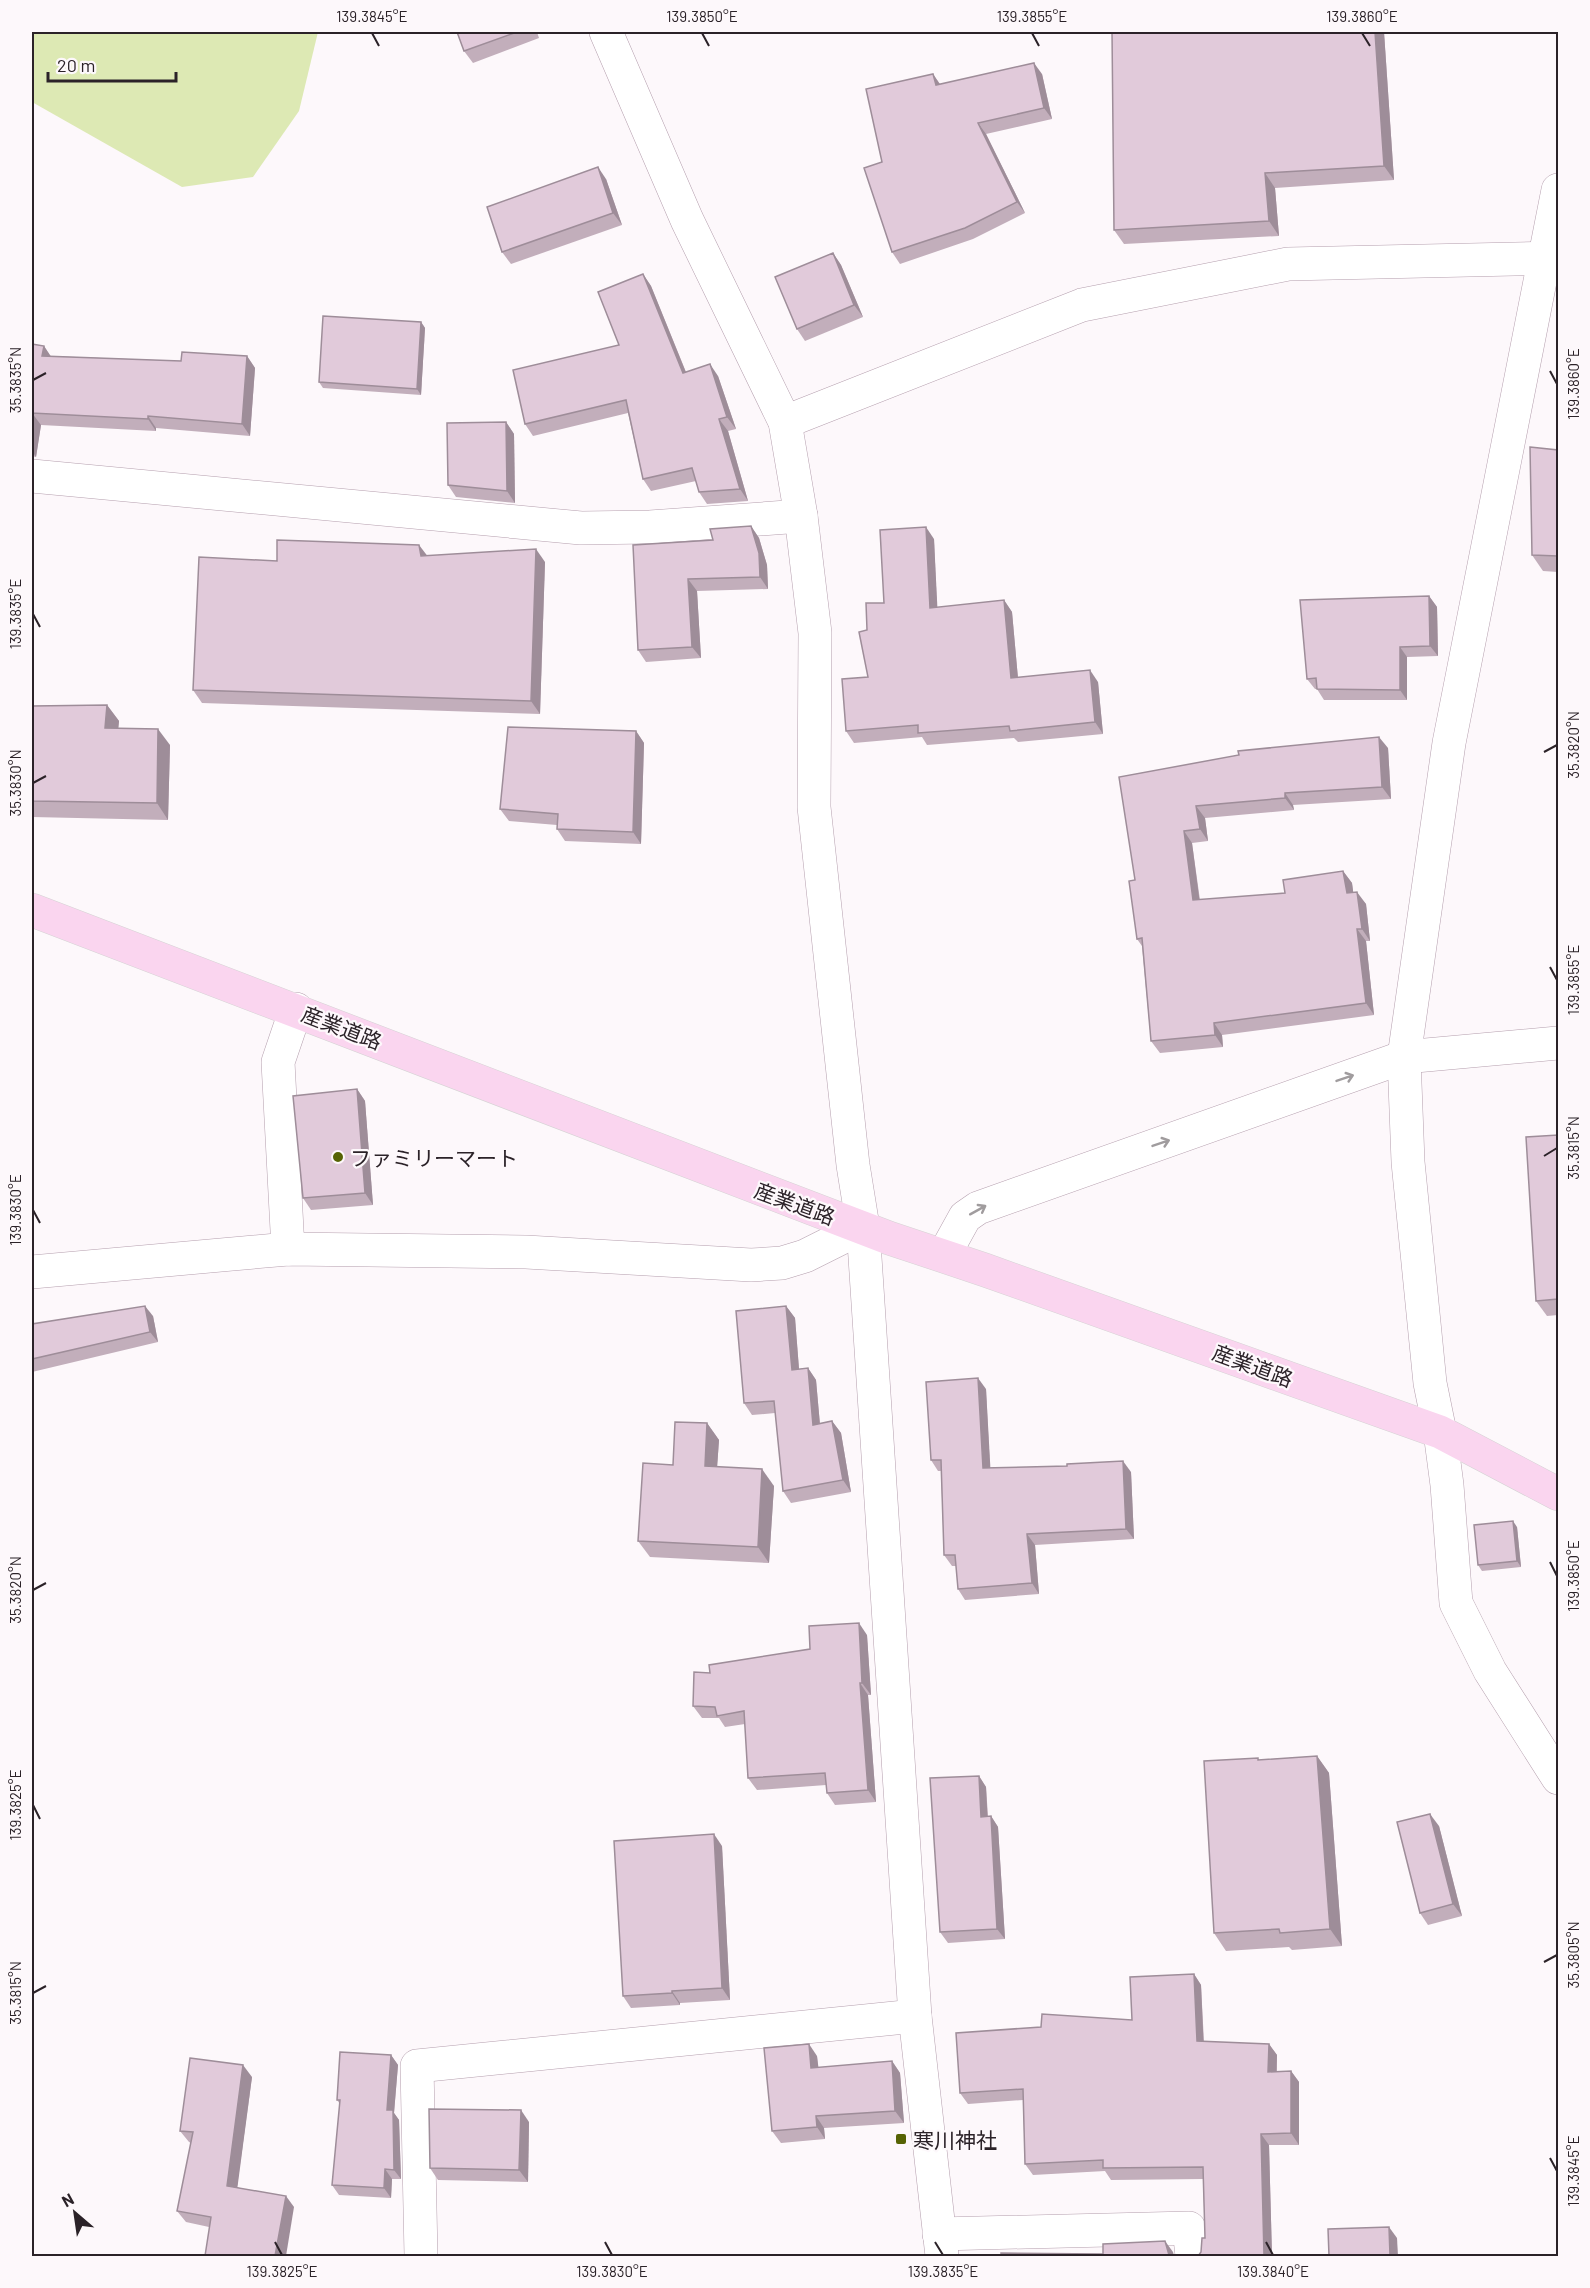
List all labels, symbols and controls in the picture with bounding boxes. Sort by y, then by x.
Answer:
text: 139.3845°E [336,7,408,25]
text: 139.3850°E [666,7,738,25]
text: 139.3855°E [997,7,1067,25]
text: 139.3860°E [1326,7,1398,25]
scale bar [48,45,176,83]
text: 20 m [57,54,95,76]
text: 35.3835°N [6,347,24,413]
text: 139.3860°E [1564,348,1582,420]
text: 139.3835°E [6,579,24,649]
text: 35.3820°N [1564,711,1582,779]
text: 35.3830°N [6,749,24,817]
text: 139.3855°E [1564,945,1582,1015]
street label: 産業道路 [298,1000,386,1054]
one-way arrow [1335,1072,1354,1083]
text: 35.3815°N [1564,1116,1582,1180]
one-way arrow [1151,1137,1170,1148]
place label: ファミリーマート [350,1145,518,1170]
marker: ファミリーマート [331,1150,345,1164]
text: 139.3830°E [6,1174,24,1246]
street label: 産業道路 [751,1177,839,1229]
one-way arrow [969,1204,986,1216]
street label: 産業道路 [1209,1339,1297,1391]
text: 139.3850°E [1564,1540,1582,1612]
text: 35.3820°N [6,1556,24,1624]
text: 139.3825°E [6,1769,24,1841]
text: 35.3805°N [1564,1921,1582,1989]
text: 35.3815°N [6,1961,24,2025]
place label: 寒川神社 [913,2127,997,2152]
marker: 寒川神社 [894,2132,908,2146]
text: 139.3845°E [1564,2135,1582,2207]
north arrow [45,2183,105,2243]
text: N [58,2189,77,2210]
text: 139.3825°E [246,2262,318,2280]
text: 139.3830°E [576,2262,648,2280]
text: 139.3835°E [908,2262,978,2280]
text: 139.3840°E [1237,2262,1309,2280]

